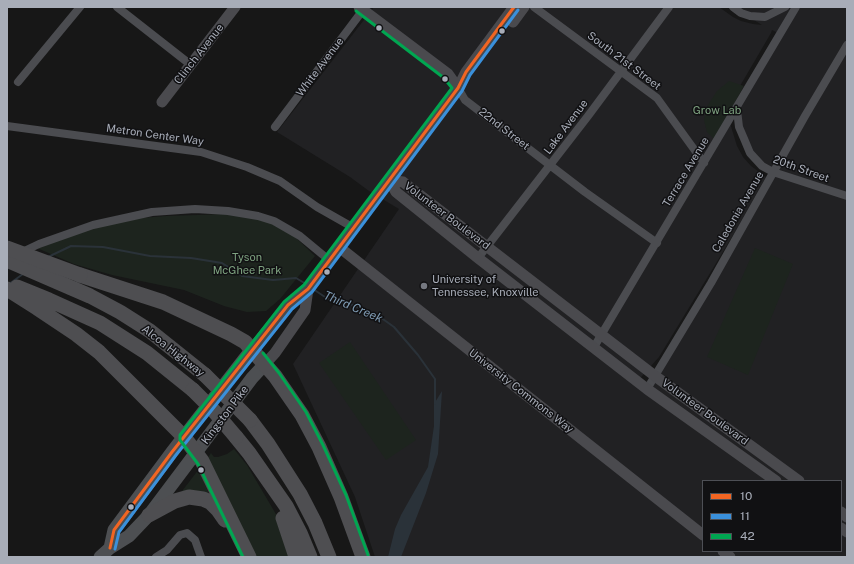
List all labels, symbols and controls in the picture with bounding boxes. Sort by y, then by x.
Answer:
street label: Clinch Avenue [171,21,227,87]
unlabelled marker [374,23,384,33]
unlabelled marker [497,26,507,36]
street label: South 21st Street [585,29,663,93]
street label: White Avenue [294,35,346,99]
unlabelled marker [440,74,450,84]
street label: Lake Avenue [541,97,591,157]
park label: Grow Lab [693,104,741,118]
street label: 22nd Street [476,105,532,153]
street label: Metron Center Way [105,122,205,148]
street label: Terrace Avenue [660,135,712,209]
street label: 20th Street [771,153,831,185]
street label: Caledonia Avenue [709,169,767,255]
street label: Volunteer Boulevard [402,179,492,253]
park label: Tyson McGhee Park [213,251,281,277]
unlabelled marker [322,267,332,277]
place label: University of Tennessee, Knoxville [432,273,538,299]
marker: University of Tennessee, Knoxville [419,281,429,291]
water label: Third Creek [321,288,385,326]
street label: Alcoa Highway [139,322,207,380]
street label: University Commons Way [466,346,576,436]
street label: Volunteer Boulevard [659,376,751,448]
street label: Kingston Pike [199,383,251,447]
unlabelled marker [196,465,206,475]
legend [702,480,842,552]
text: 10 [740,489,752,503]
unlabelled marker [126,502,136,512]
text: 11 [740,509,750,523]
text: 42 [740,529,755,543]

